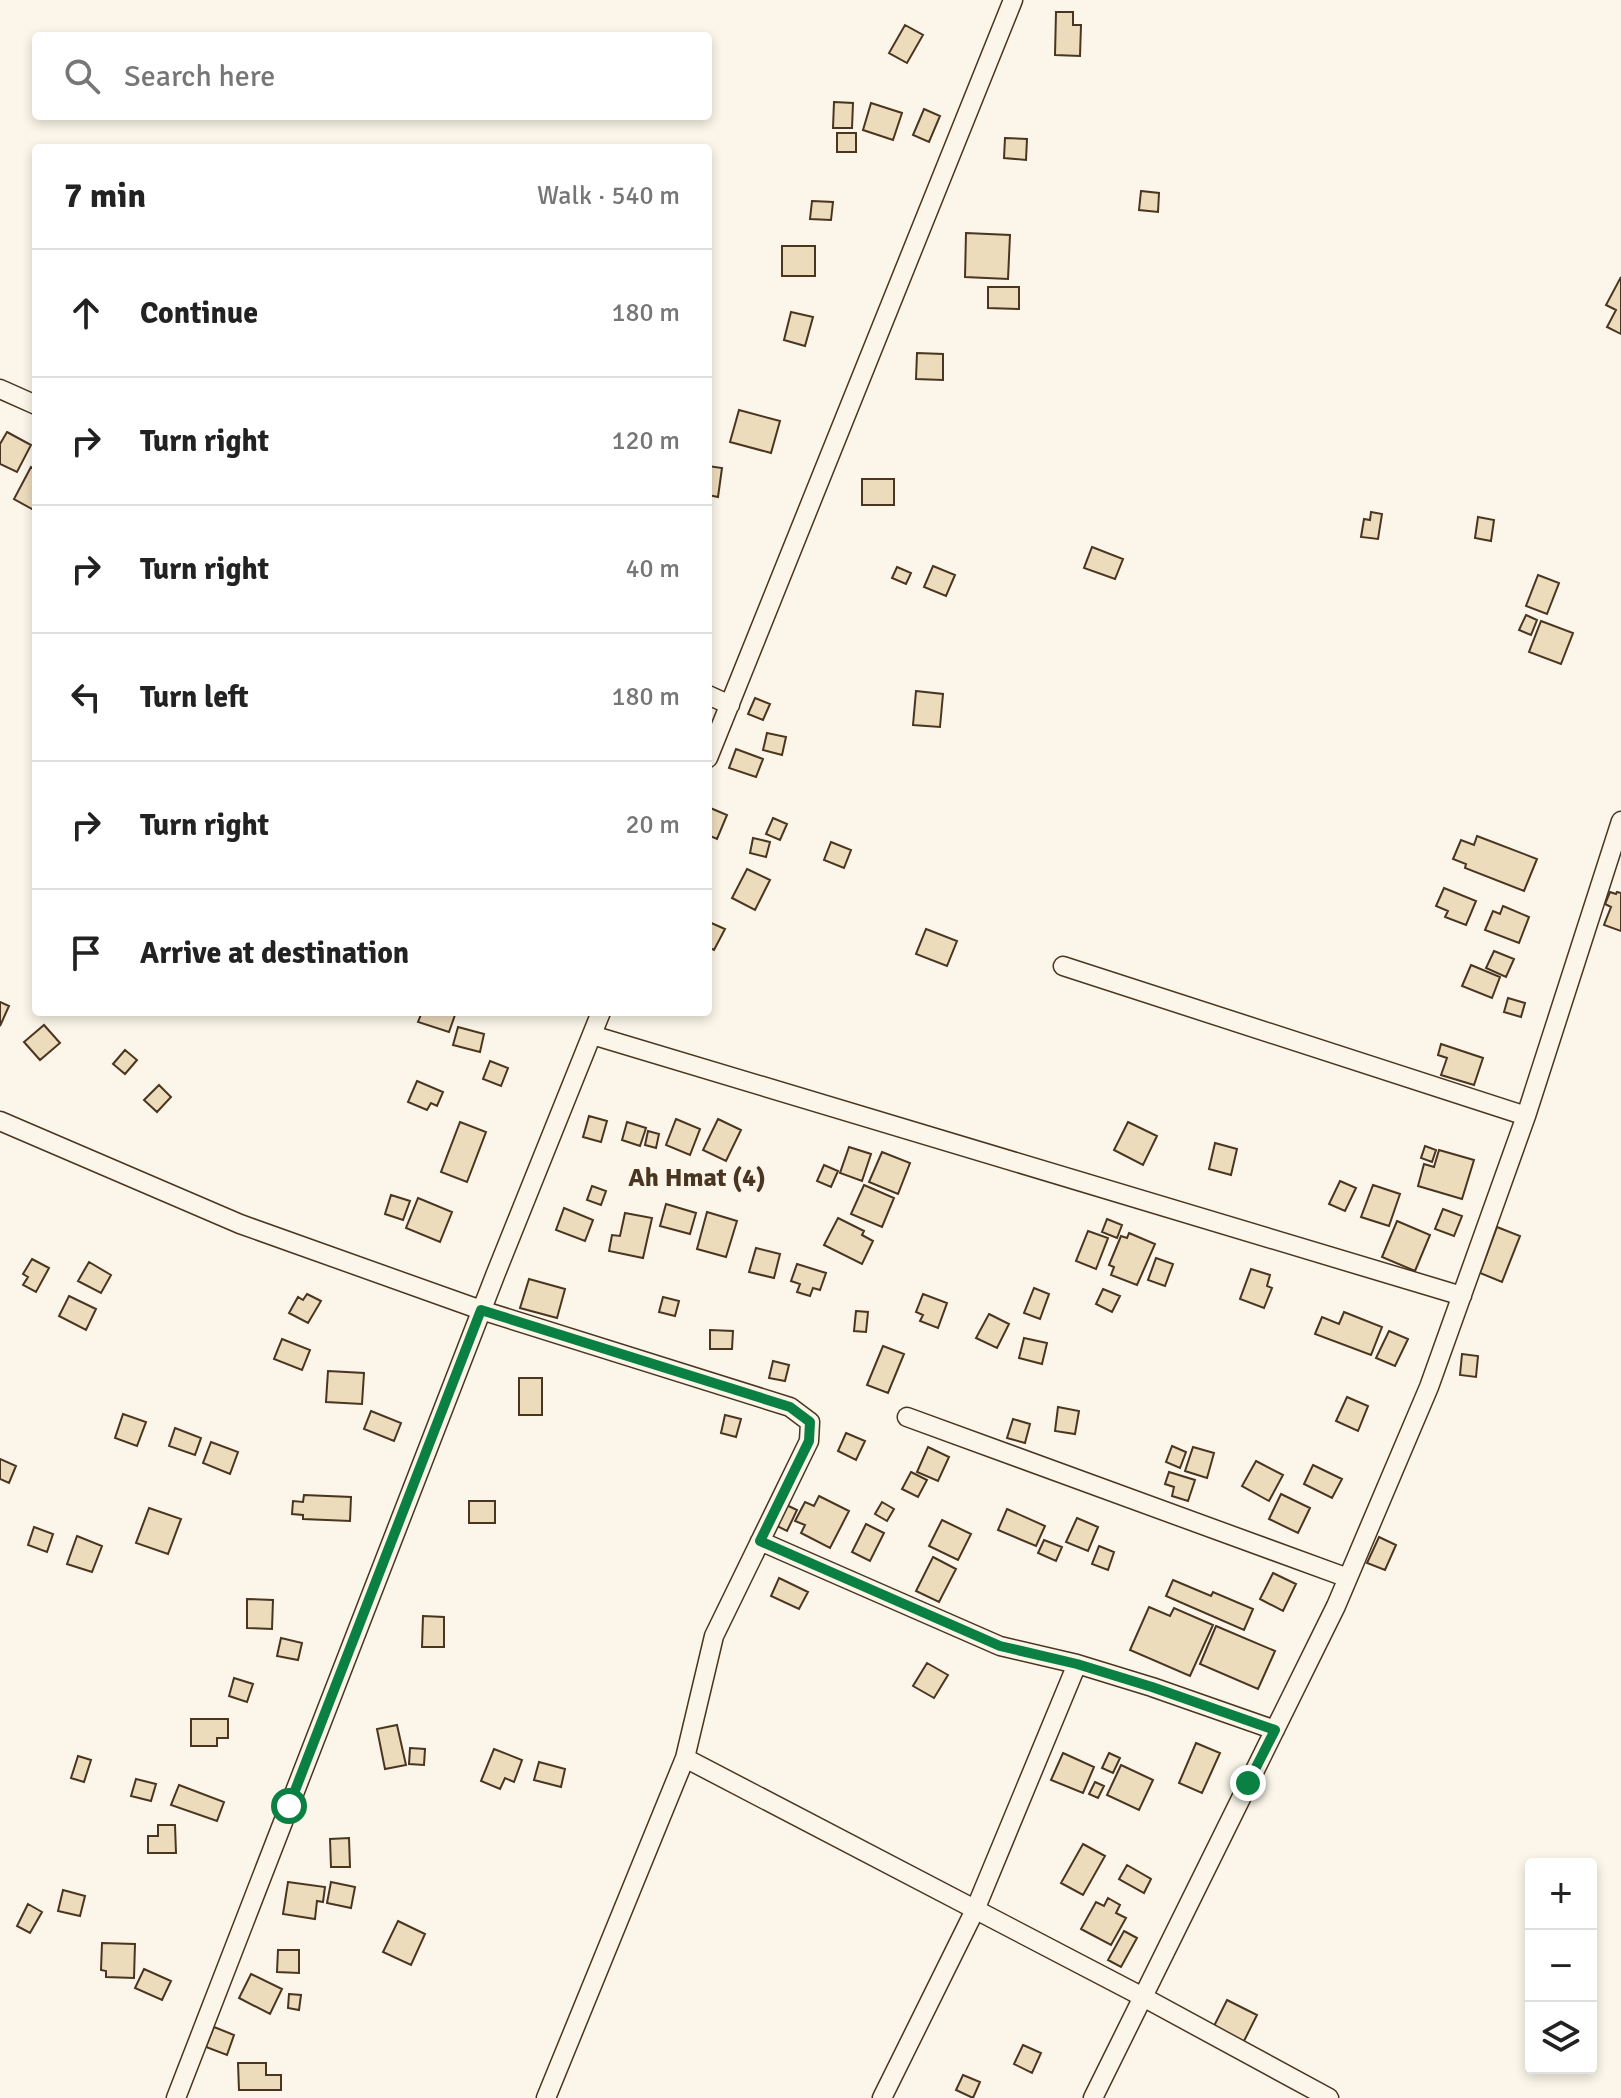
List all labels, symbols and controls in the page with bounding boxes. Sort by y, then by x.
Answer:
search box [32,32,712,120]
icon: search [60,54,104,98]
text: Search here [124,58,275,95]
text: 7 min [64,175,146,217]
text: Walk · 540 m [537,180,680,212]
icon: ahead [64,291,108,335]
text: Continue [140,295,258,332]
text: 180 m [611,297,680,329]
icon: right [64,419,108,463]
text: Turn right [140,423,269,460]
text: 120 m [611,425,680,457]
icon: right [64,547,108,591]
text: Turn right [140,551,269,588]
text: 40 m [625,553,680,585]
icon: left [64,675,108,719]
text: Turn left [140,679,249,716]
text: 180 m [611,681,680,713]
icon: right [64,803,108,847]
text: Turn right [140,807,269,844]
text: 20 m [625,809,680,841]
icon: arrive [64,931,108,975]
text: Arrive at destination [140,935,409,972]
district label: Ah Hmat (4) [628,1162,766,1194]
route end [1230,1765,1266,1801]
route start [271,1788,307,1824]
map controls [1525,1858,1597,2074]
button: + [1525,1858,1597,1930]
button: − [1525,1930,1597,2002]
button: layers [1525,2002,1597,2074]

